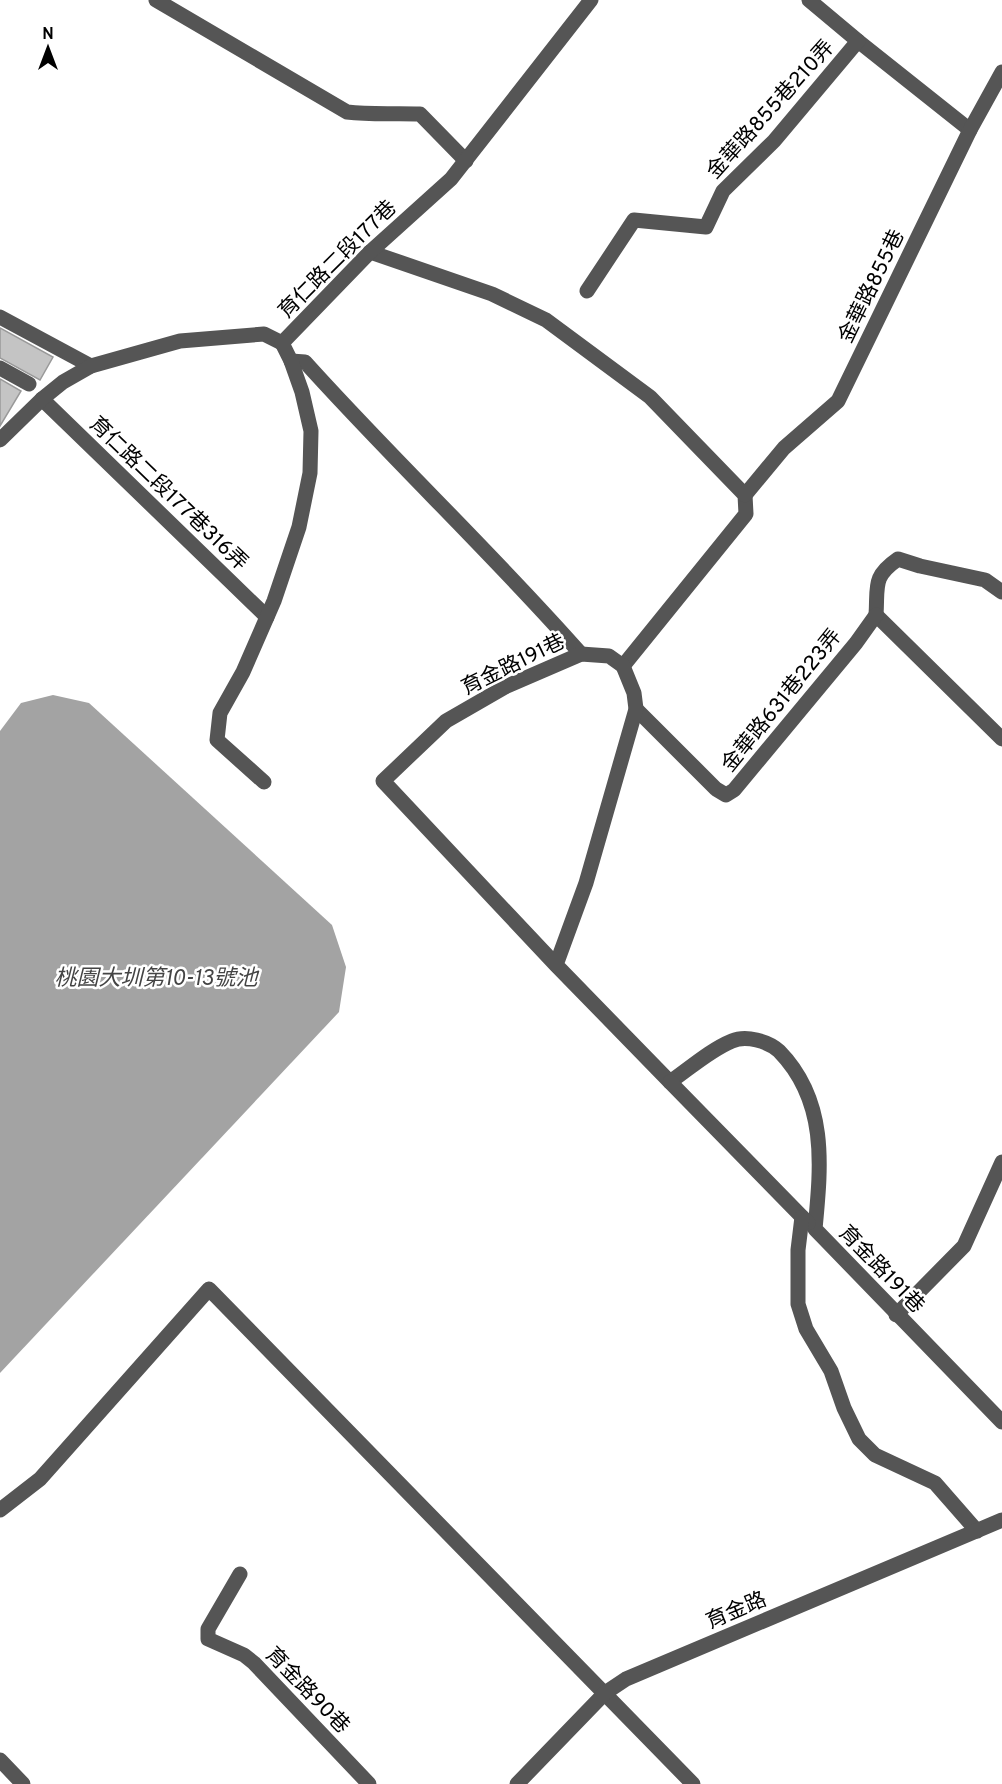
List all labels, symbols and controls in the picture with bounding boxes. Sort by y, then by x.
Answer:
north arrow [18,18,78,78]
text: N [42,25,54,45]
street label: 金華路855巷210弄 [701,35,841,185]
street label: 育仁路二段177巷 [273,195,403,325]
street label: 金華路855巷 [833,225,911,348]
street label: 育仁路二段177巷316弄 [83,411,253,577]
street label: 金華路631巷223弄 [716,624,848,778]
street label: 育金路191巷 [457,629,570,702]
water label: 桃園大圳第10-13號池 [54,966,260,993]
street label: 育金路191巷 [832,1220,930,1320]
street label: 育金路 [702,1587,771,1636]
street label: 育金路90巷 [259,1642,355,1740]

